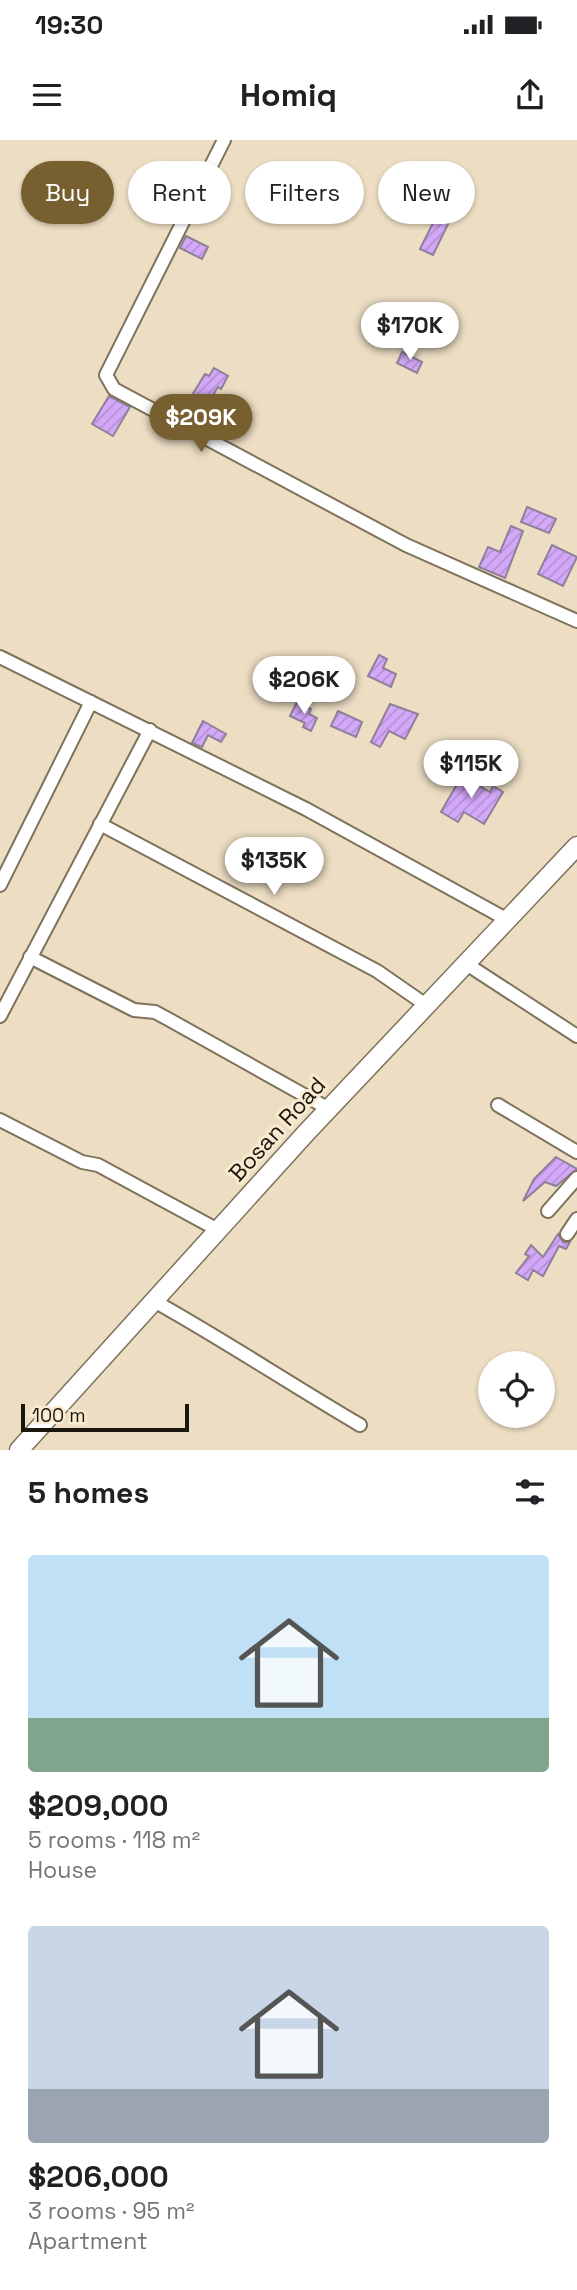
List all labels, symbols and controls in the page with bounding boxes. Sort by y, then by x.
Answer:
text: 19:30 [35,8,103,42]
text: Homiq [240,75,337,115]
icon: menu [28,76,66,114]
icon: share [511,76,549,114]
chip: Buy [21,161,114,224]
chip: Rent [128,161,231,224]
chip: Filters [245,161,364,224]
chip: New [378,161,475,224]
pin: $170K [361,302,459,362]
text: $170K [377,310,443,340]
pin: $209K [152,394,250,454]
text: $209K [165,402,237,432]
pin: $206K [255,656,353,716]
text: $206K [268,664,340,694]
pin: $115K [422,740,520,800]
text: $115K [440,748,502,778]
pin: $135K [225,838,323,897]
text: $135K [241,845,307,875]
street label: Bosan Road [222,1070,332,1188]
map controls [478,1351,555,1428]
button: locate [478,1351,555,1428]
scale bar [21,1401,189,1433]
text: 100 m [32,1403,86,1428]
text: 5 homes [28,1473,149,1512]
icon: filters [511,1473,549,1511]
icon: home [226,1600,352,1726]
text: $209,000 [28,1786,168,1825]
text: 5 rooms · 118 m² [28,1825,200,1855]
text: House [28,1855,97,1885]
icon: home [226,1971,352,2097]
text: $206,000 [28,2157,169,2196]
text: 3 rooms · 95 m² [28,2196,194,2226]
text: Apartment [28,2226,148,2256]

